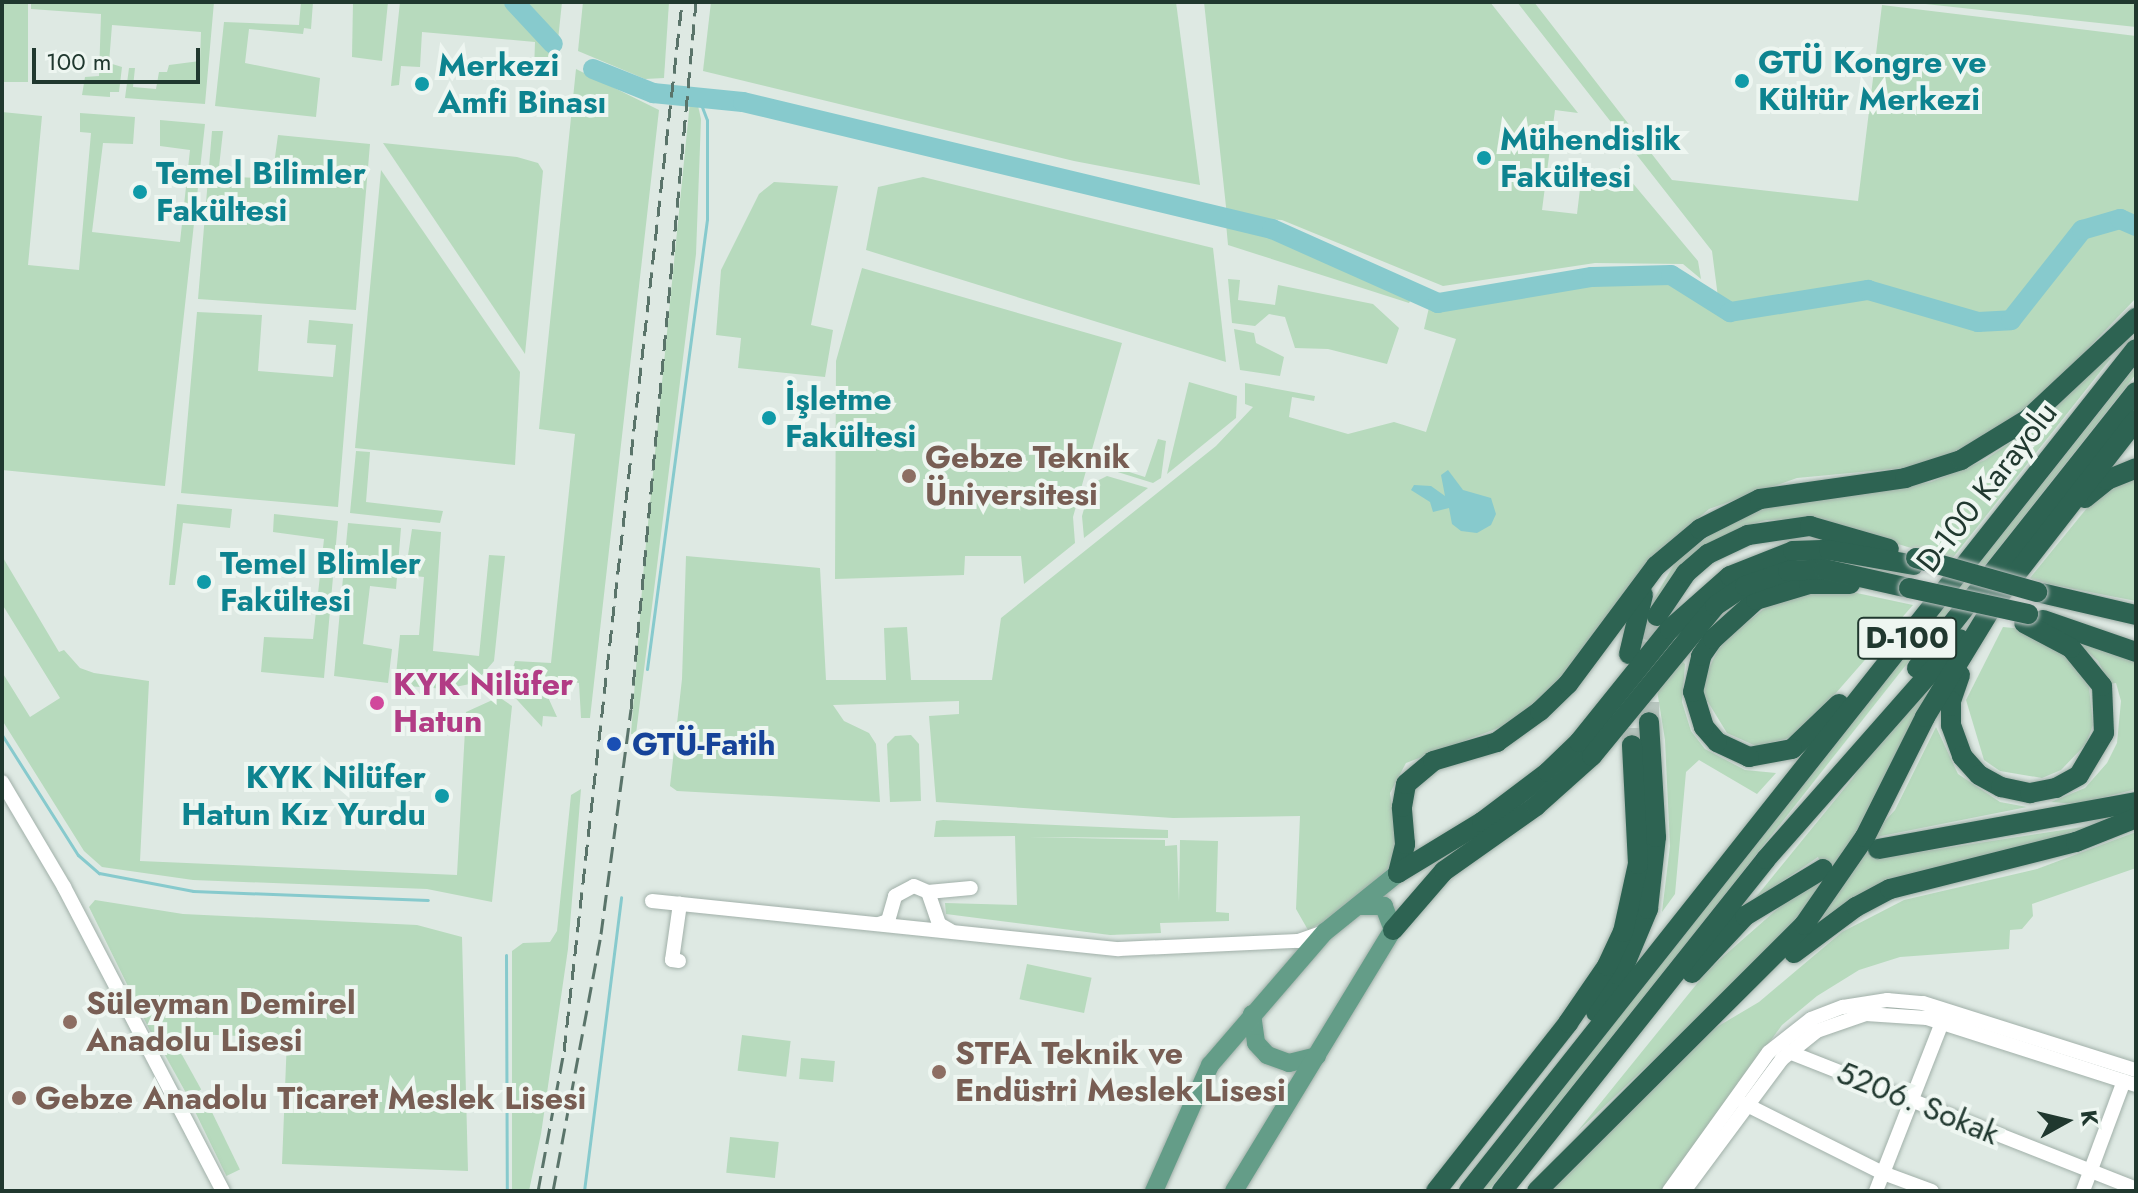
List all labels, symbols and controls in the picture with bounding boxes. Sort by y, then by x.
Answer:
scale bar [36,32,204,82]
text: 100 m [46,44,112,79]
place label: GTÜ Kongre ve Kültür Merkezi [1758,44,1987,119]
place label: Merkezi Amfi Binası [438,47,606,122]
marker: GTÜ Kongre ve Kültür Merkezi [1733,72,1751,90]
marker: Merkezi Amfi Binası [413,75,431,93]
place label: Mühendislik Fakültesi [1500,121,1681,196]
marker: Mühendislik Fakültesi [1475,149,1493,167]
place label: Temel Bilimler Fakültesi [156,155,366,230]
marker: Temel Bilimler Fakültesi [131,183,149,201]
place label: İşletme Fakültesi [785,381,916,456]
street label: D-100 Karayolu [1909,394,2065,580]
marker: İşletme Fakültesi [760,409,778,427]
place label: Gebze Teknik Üniversitesi [925,439,1130,514]
marker: Gebze Teknik Üniversitesi [900,467,918,485]
place label: Temel Blimler Fakültesi [220,545,421,620]
marker: Temel Blimler Fakültesi [195,573,213,591]
road number: D-100 [1857,612,1957,664]
place label: KYK Nilüfer Hatun [393,666,573,741]
marker: KYK Nilüfer Hatun [368,694,386,712]
place label: GTÜ-Fatih [632,725,776,763]
marker: GTÜ-Fatih [603,733,625,755]
place label: KYK Nilüfer Hatun Kız Yurdu [181,759,426,834]
marker: KYK Nilüfer Hatun Kız Yurdu [433,787,451,805]
place label: Süleyman Demirel Anadolu Lisesi [86,985,356,1060]
marker: Süleyman Demirel Anadolu Lisesi [61,1013,79,1031]
place label: STFA Teknik ve Endüstri Meslek Lisesi [955,1035,1286,1110]
street label: 5206. Sokak [1831,1053,2005,1153]
marker: STFA Teknik ve Endüstri Meslek Lisesi [930,1063,948,1081]
place label: Gebze Anadolu Ticaret Meslek Lisesi [35,1079,586,1117]
north arrow [2026,1081,2106,1161]
marker: Gebze Anadolu Ticaret Meslek Lisesi [10,1089,28,1107]
text: K [2073,1108,2107,1127]

